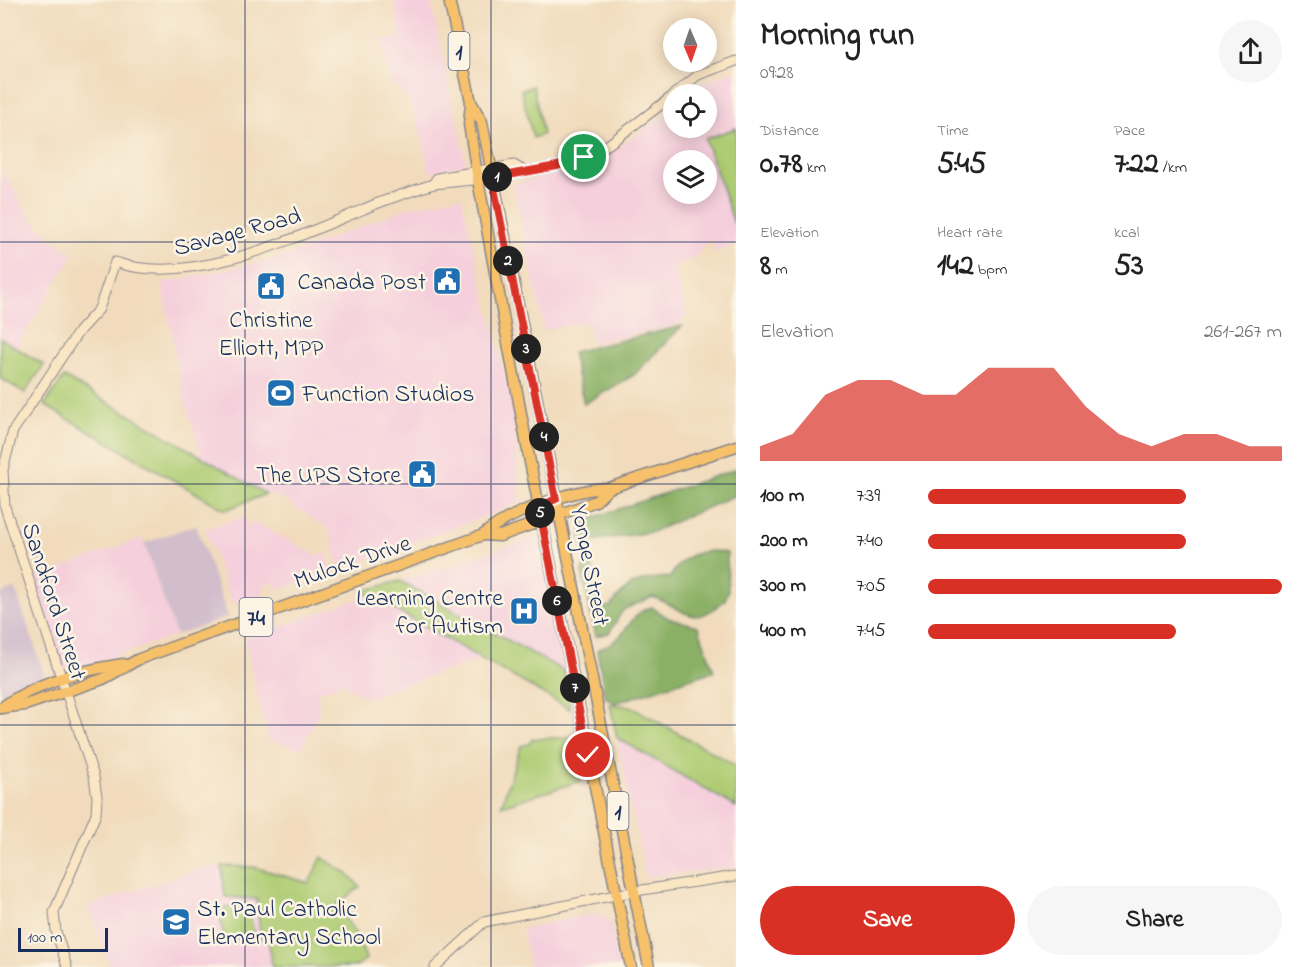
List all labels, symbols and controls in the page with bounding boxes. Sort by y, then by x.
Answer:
text: Morning run [760,12,914,60]
north arrow [663,18,717,72]
map controls [663,18,717,204]
button: share [1219,20,1282,83]
road number: 1 [448,32,470,70]
text: 09:28 [760,59,794,88]
button: locate [663,84,717,138]
text: Distance [760,119,819,143]
text: Time [937,119,969,143]
text: Pace [1114,119,1145,143]
pin [558,131,609,182]
icon: arrive [567,140,600,173]
text: 0.78 [760,143,803,187]
text: 5:45 [937,143,986,187]
text: 7:22 [1114,143,1159,187]
button: layers [663,150,717,204]
text: km [803,156,826,180]
text: /km [1159,156,1187,180]
pin: 1 [482,162,512,192]
text: 1 [494,165,500,189]
street label: Savage Road [170,200,306,267]
text: Elevation [760,221,819,245]
text: Heart rate [937,221,1003,245]
text: kcal [1114,221,1139,245]
text: 8 [760,245,771,289]
text: 142 [937,245,974,289]
text: 53 [1114,245,1144,289]
pin: 2 [493,246,523,276]
text: 2 [504,249,512,273]
text: m [771,258,788,282]
text: bpm [974,258,1007,282]
public building icon: Canada Post [431,265,463,297]
place label: Canada Post [297,266,426,301]
public building icon: Christine Elliott, MPP [255,270,287,302]
place label: Christine Elliott, MPP [218,304,324,367]
text: Elevation [760,318,834,347]
text: 261–267 m [1204,318,1282,347]
pin: 3 [511,334,541,364]
text: 3 [523,337,529,361]
sports icon: Function Studios [265,377,297,409]
place label: Function Studios [301,378,474,413]
pin: 4 [529,422,559,452]
text: 4 [541,425,547,449]
public building icon: The UPS Store [406,458,438,490]
place label: The UPS Store [256,459,401,494]
text: 100 m [760,482,804,511]
text: 7:39 [856,482,880,511]
pin: 5 [525,498,555,528]
text: 5 [535,501,545,525]
street label: Yonge Street [560,502,617,629]
street label: Sandford Street [11,519,94,685]
street label: Mulock Drive [289,527,416,600]
text: 200 m [760,527,808,556]
text: 7:40 [856,527,883,556]
text: 300 m [760,572,806,601]
text: 7:05 [856,572,886,601]
place label: Learning Centre for Autism [356,582,503,645]
pin: 6 [542,586,572,616]
text: 6 [553,589,561,613]
hospital icon: Learning Centre for Autism [508,595,540,627]
road number: 74 [240,598,272,636]
text: 400 m [760,617,806,646]
text: 7:45 [856,617,886,646]
pin: 7 [560,673,590,703]
text: 7 [572,676,578,700]
pin [562,729,613,780]
icon: check [571,738,604,771]
road number: 1 [608,792,628,830]
button: Save [760,886,1015,955]
button: Share [1027,886,1282,955]
place label: St. Paul Catholic Elementary School [197,893,381,957]
school or university icon: St. Paul Catholic Elementary School [160,906,192,938]
scale bar [18,925,108,952]
text: 100 m [27,926,62,950]

